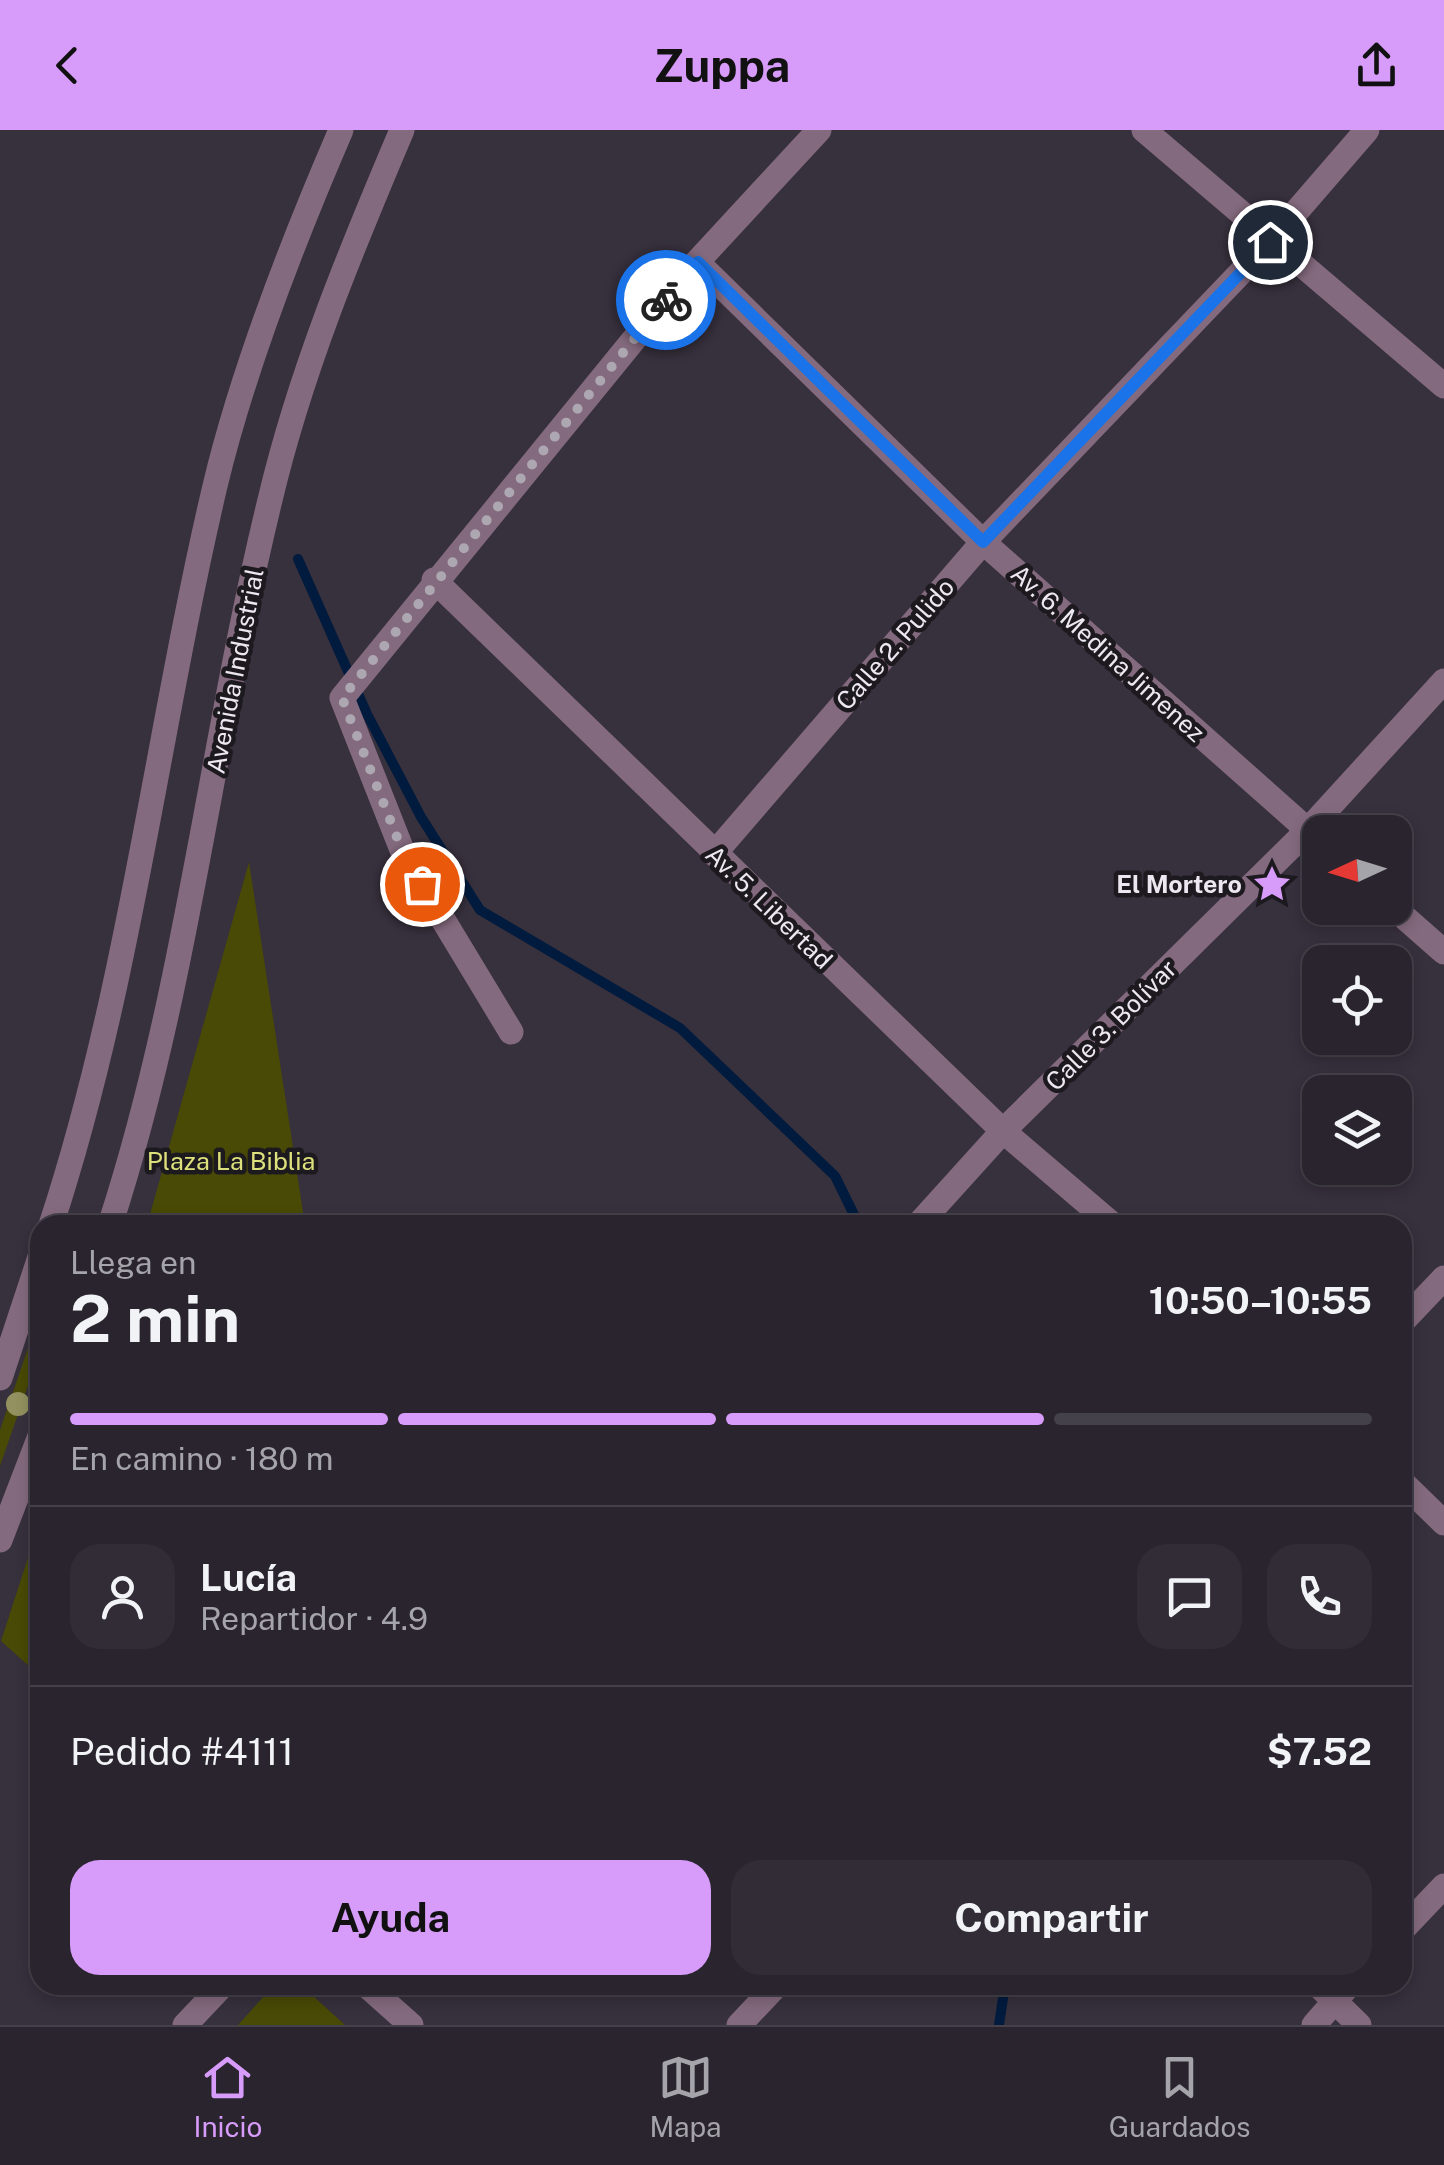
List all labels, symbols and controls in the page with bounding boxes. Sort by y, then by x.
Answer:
icon: back [40,38,95,93]
icon: share [1349,38,1404,93]
text: Zuppa [654,39,790,92]
pin [1228,200,1313,285]
icon: home [1243,215,1298,270]
courier [616,250,716,350]
icon: bike [639,273,694,328]
street label: Av. 6. Medina Jimenez [1005,558,1211,748]
street label: Avenida Industrial [200,566,270,776]
street label: Calle 2. Pulido [830,572,960,716]
north arrow [1302,815,1412,925]
map controls [1302,815,1412,1185]
street label: Av. 5. Libertad [699,839,839,975]
pin [380,842,465,927]
icon: bag [395,857,450,912]
place icon: El Mortero [1251,863,1293,905]
place label: El Mortero [1116,869,1242,899]
button: locate [1302,945,1412,1055]
street label: Calle 3. Bolívar [1039,953,1183,1097]
button: layers [1302,1075,1412,1185]
park label: Plaza La Biblia [147,1146,315,1176]
text: Llega en [70,1244,196,1281]
text: 10:50–10:55 [1149,1278,1372,1323]
text: 2 min [70,1280,240,1357]
text: En camino · 180 m [70,1440,334,1477]
button: person [70,1544,175,1649]
button: chat [1137,1544,1242,1649]
button: phone [1267,1544,1372,1649]
text: Lucía [200,1555,297,1600]
text: Repartidor · 4.9 [200,1600,428,1637]
text: Pedido #4111 [70,1729,294,1774]
text: $7.52 [1267,1729,1372,1774]
button: Ayuda [70,1860,711,1975]
button: Compartir [731,1860,1372,1975]
tab: Inicio [194,2050,262,2143]
tab: Mapa [649,2050,722,2143]
tab: Guardados [1109,2050,1250,2143]

